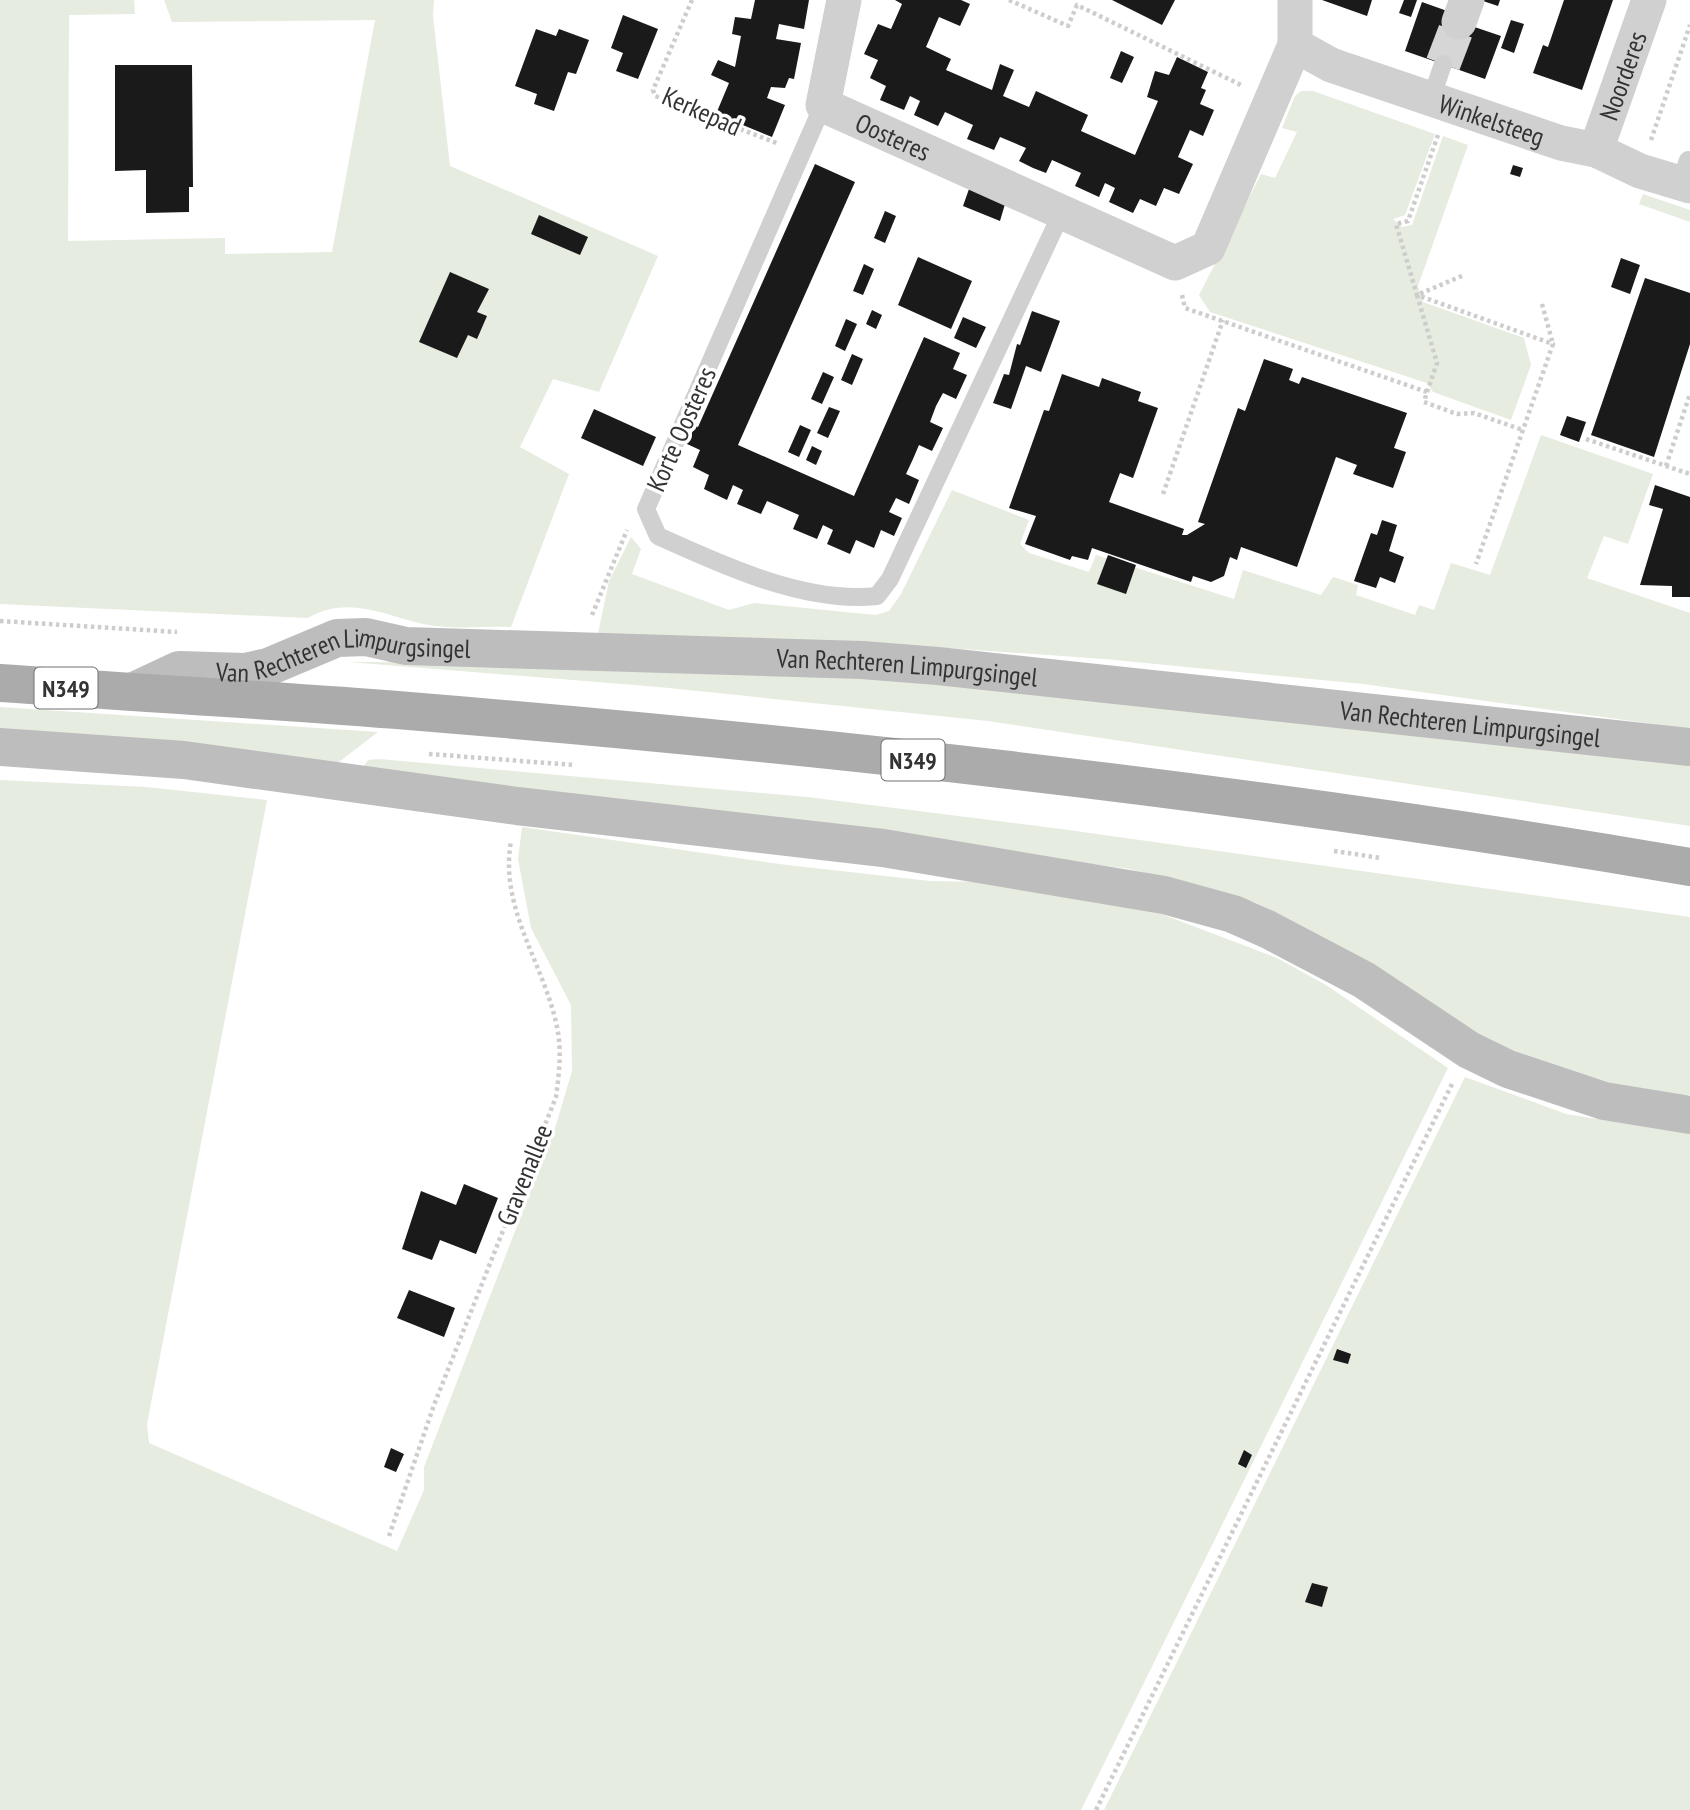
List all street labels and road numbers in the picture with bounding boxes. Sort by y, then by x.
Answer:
street label: Noorderes [1591,27,1653,125]
street label: Kerkepad [657,79,747,143]
street label: Winkelsteeg [1435,86,1549,153]
street label: Oosteres [851,105,936,168]
street label: Korte Oosteres [639,362,723,496]
street label: Van Rechteren Limpurgsingel [215,620,471,689]
street label: Van Rechteren Limpurgsingel [775,641,1039,693]
road number: N349 [34,668,98,708]
street label: Van Rechteren Limpurgsingel [1337,693,1602,754]
road number: N349 [881,740,944,780]
street label: Gravenallee [489,1120,559,1230]

